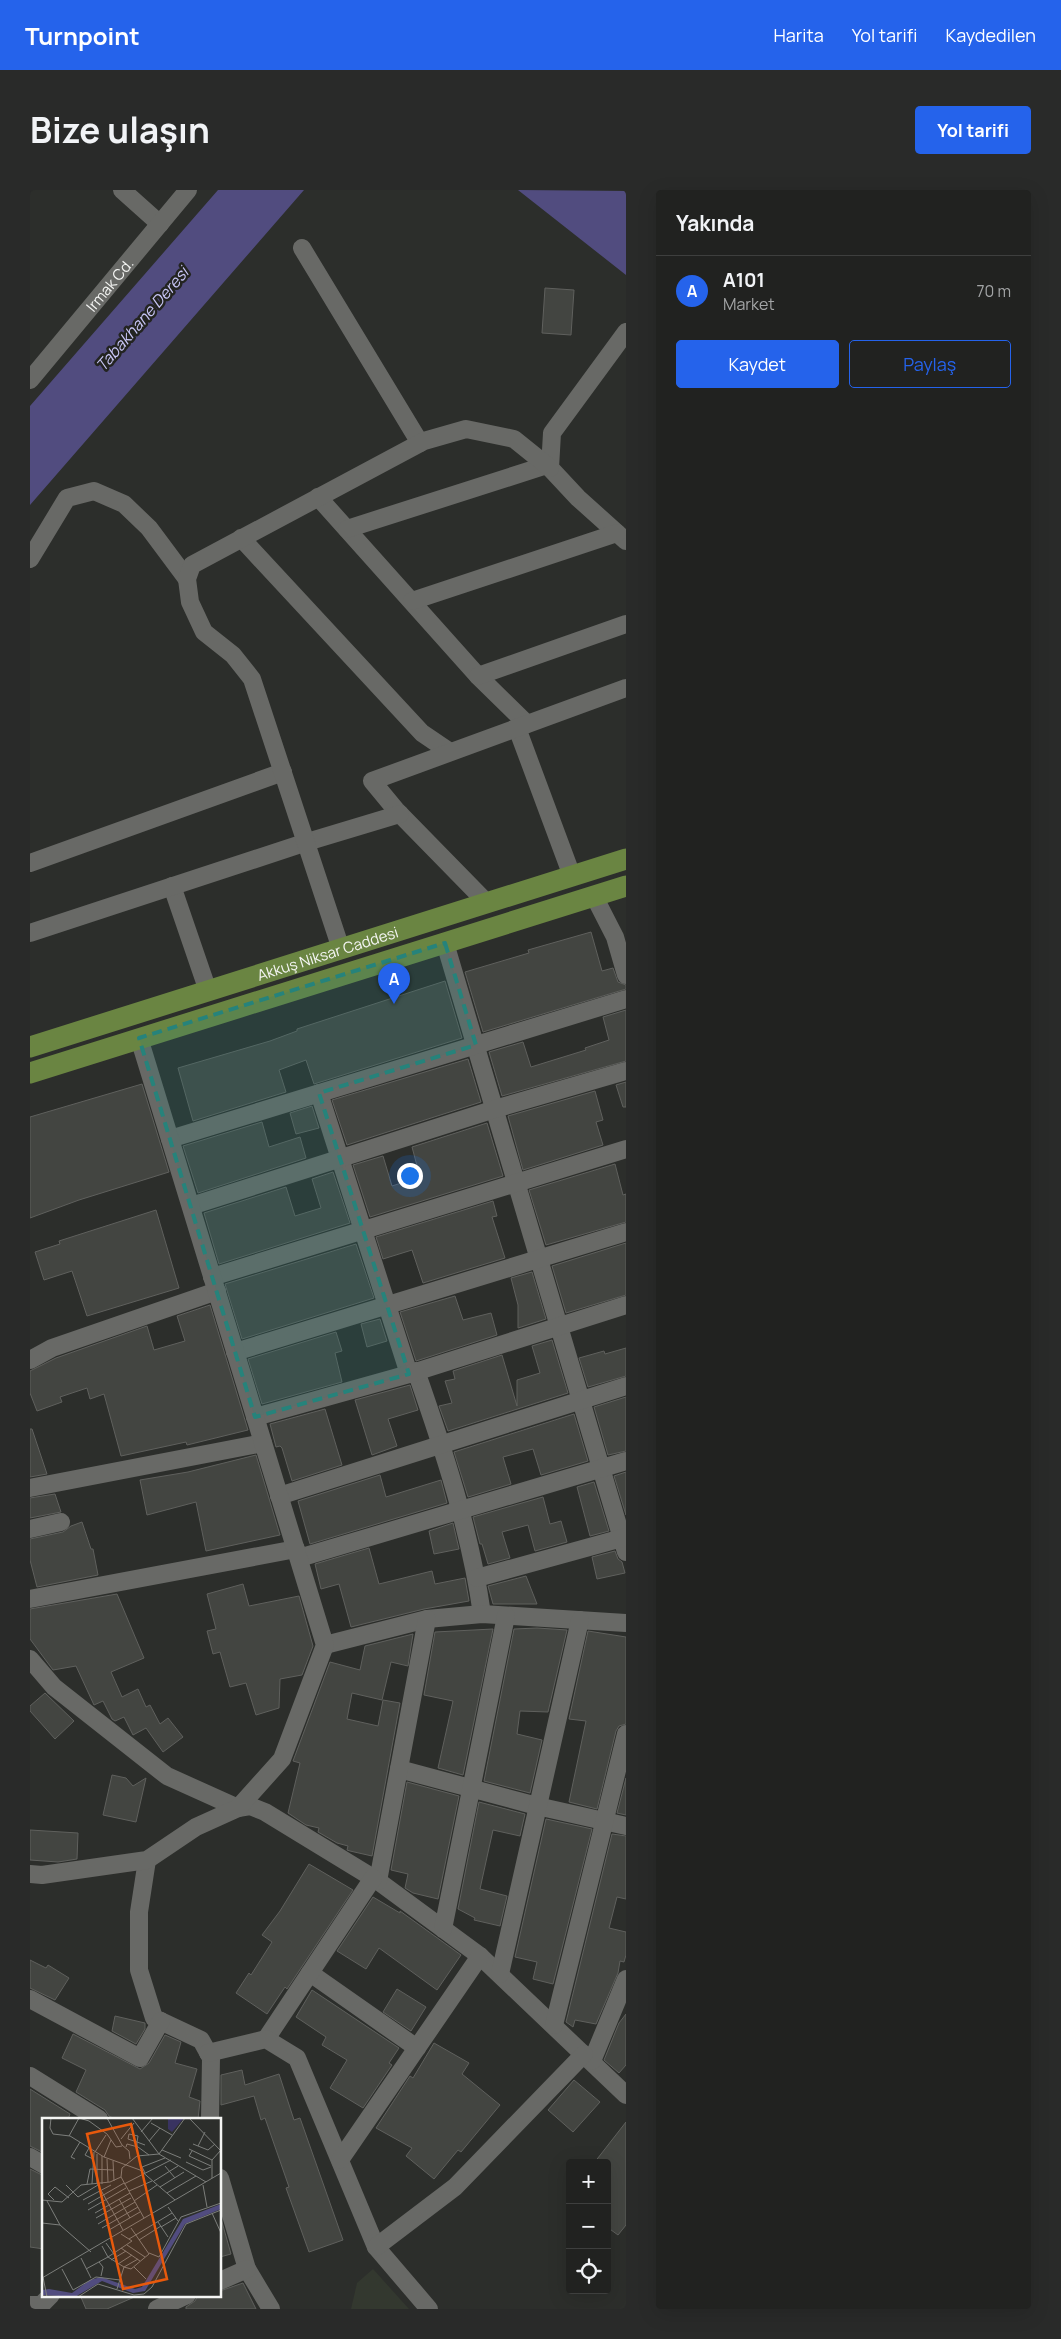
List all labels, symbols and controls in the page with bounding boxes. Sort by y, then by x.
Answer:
text: Turnpoint [25,19,140,52]
text: Harita [774,23,824,47]
text: Yol tarifi [852,23,918,47]
text: Kaydedilen [946,23,1036,47]
text: Bize ulaşın [30,106,210,154]
button: Yol tarifi [915,106,1031,154]
text: Yakında [676,209,754,237]
street label: Irmak Cd. [81,253,138,316]
water label: Tabakhane Deresi [91,261,195,376]
text: A101 [723,267,765,293]
text: A [687,280,697,302]
text: 70 m [976,280,1011,302]
text: Market [723,293,775,315]
button: Kaydet [676,340,839,388]
button: Paylaş [849,340,1011,388]
street label: Akkuş Niksar Caddesi [255,923,401,983]
pin: A [378,963,410,1004]
your location [397,1163,423,1189]
inset map [42,2118,221,2296]
map controls [566,2159,611,2294]
button: + [566,2159,611,2204]
button: − [566,2204,611,2249]
button: locate [566,2249,611,2294]

